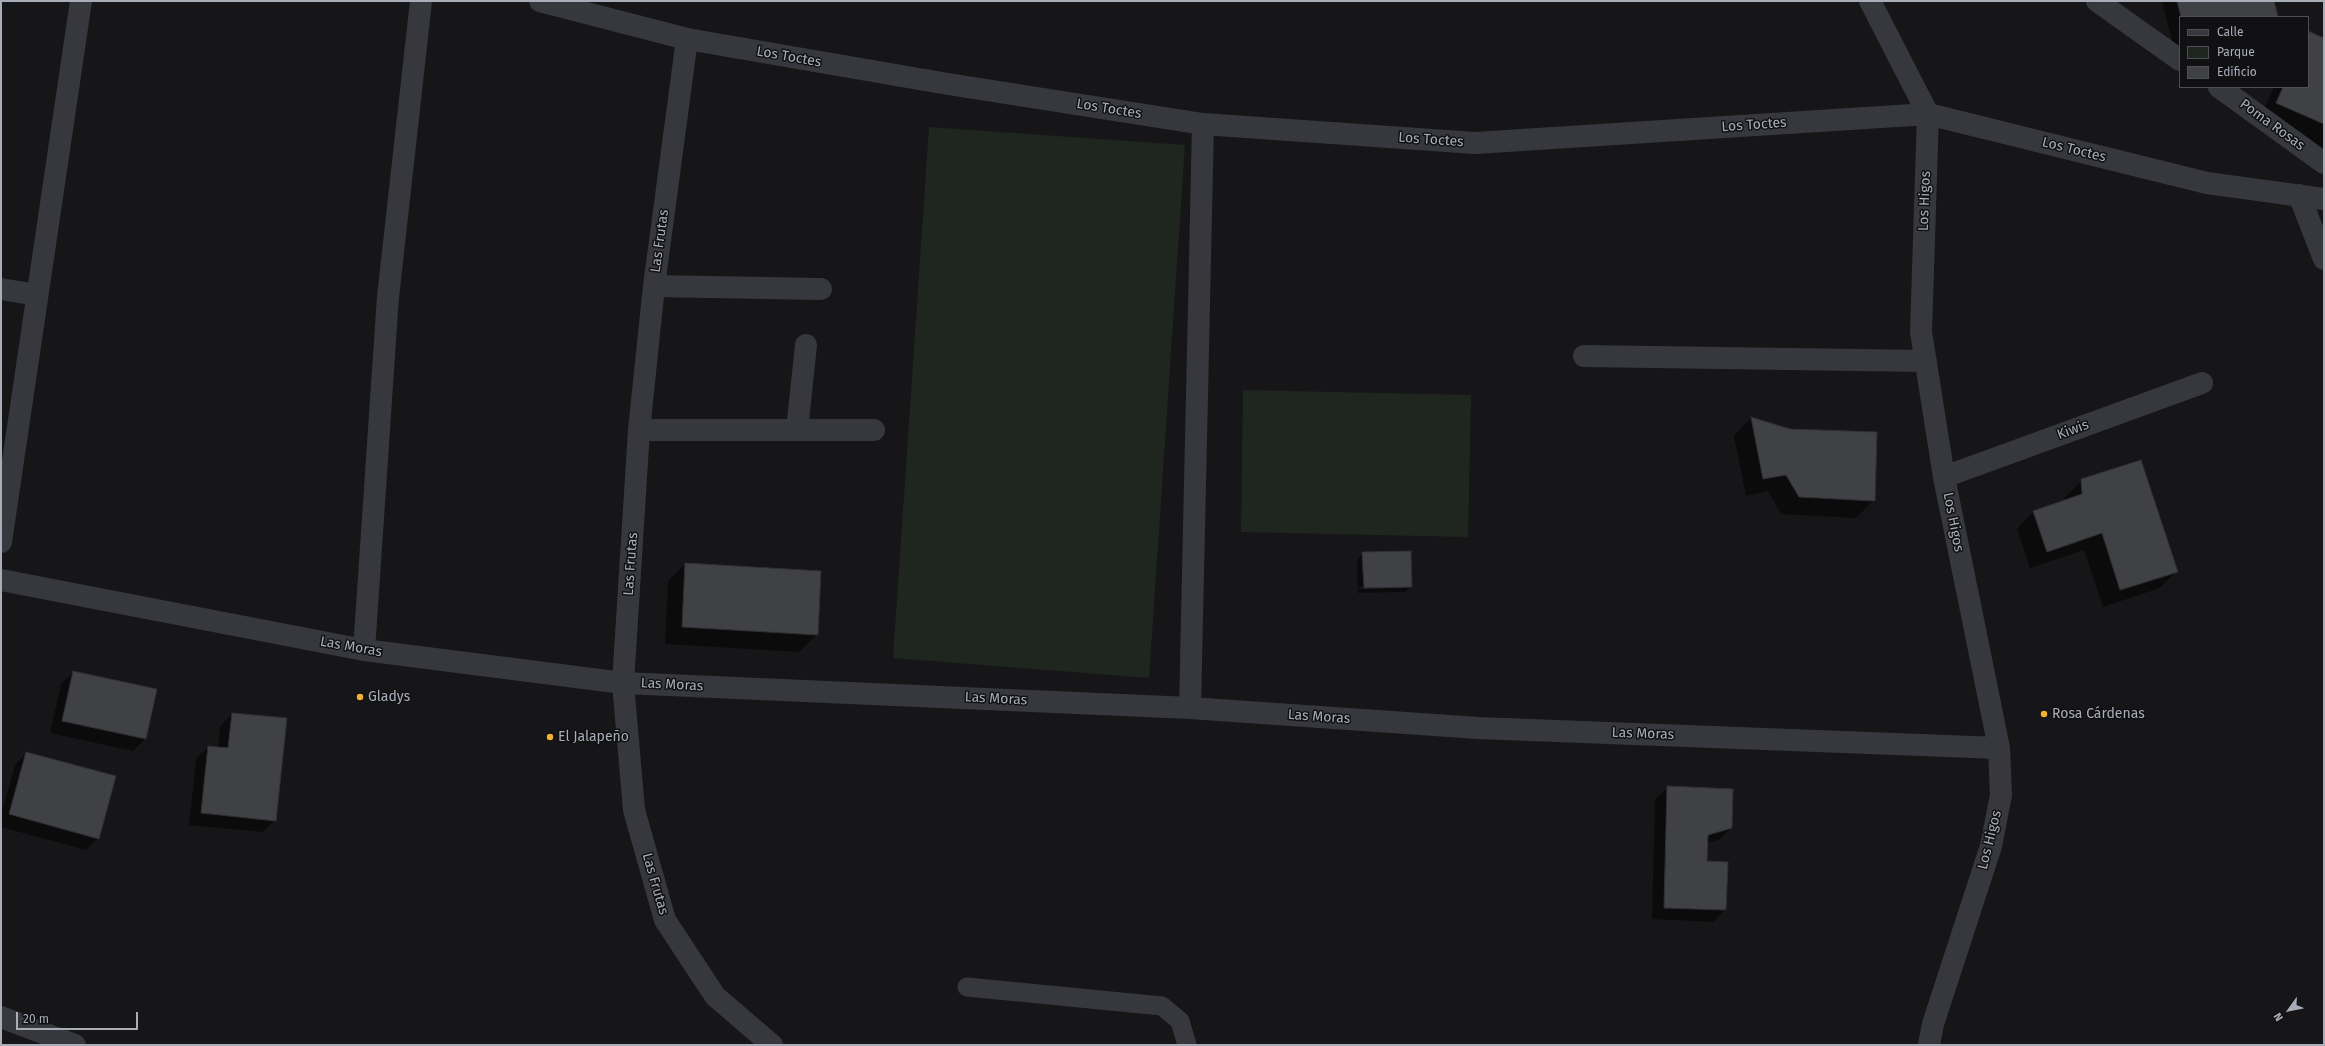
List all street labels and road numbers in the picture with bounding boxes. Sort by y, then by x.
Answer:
street label: Los Toctes [755,43,823,71]
street label: Los Toctes [1075,96,1143,122]
street label: Poma Rosas [2236,96,2308,154]
street label: Los Toctes [1721,114,1787,136]
street label: Los Toctes [1398,129,1464,151]
street label: Los Toctes [2040,134,2108,166]
street label: Los Higos [1916,171,1934,231]
street label: Las Frutas [647,208,673,274]
street label: Kiwis [2055,417,2091,443]
street label: Los Higos [1939,491,1967,553]
street label: Las Frutas [620,532,642,596]
street label: Las Moras [319,633,383,661]
street label: Las Moras [640,675,704,695]
street label: Las Moras [964,689,1028,709]
street label: Las Moras [1287,706,1351,728]
street label: Las Moras [1611,725,1675,743]
street label: Los Higos [1975,809,2005,871]
street label: Las Frutas [638,851,672,917]

